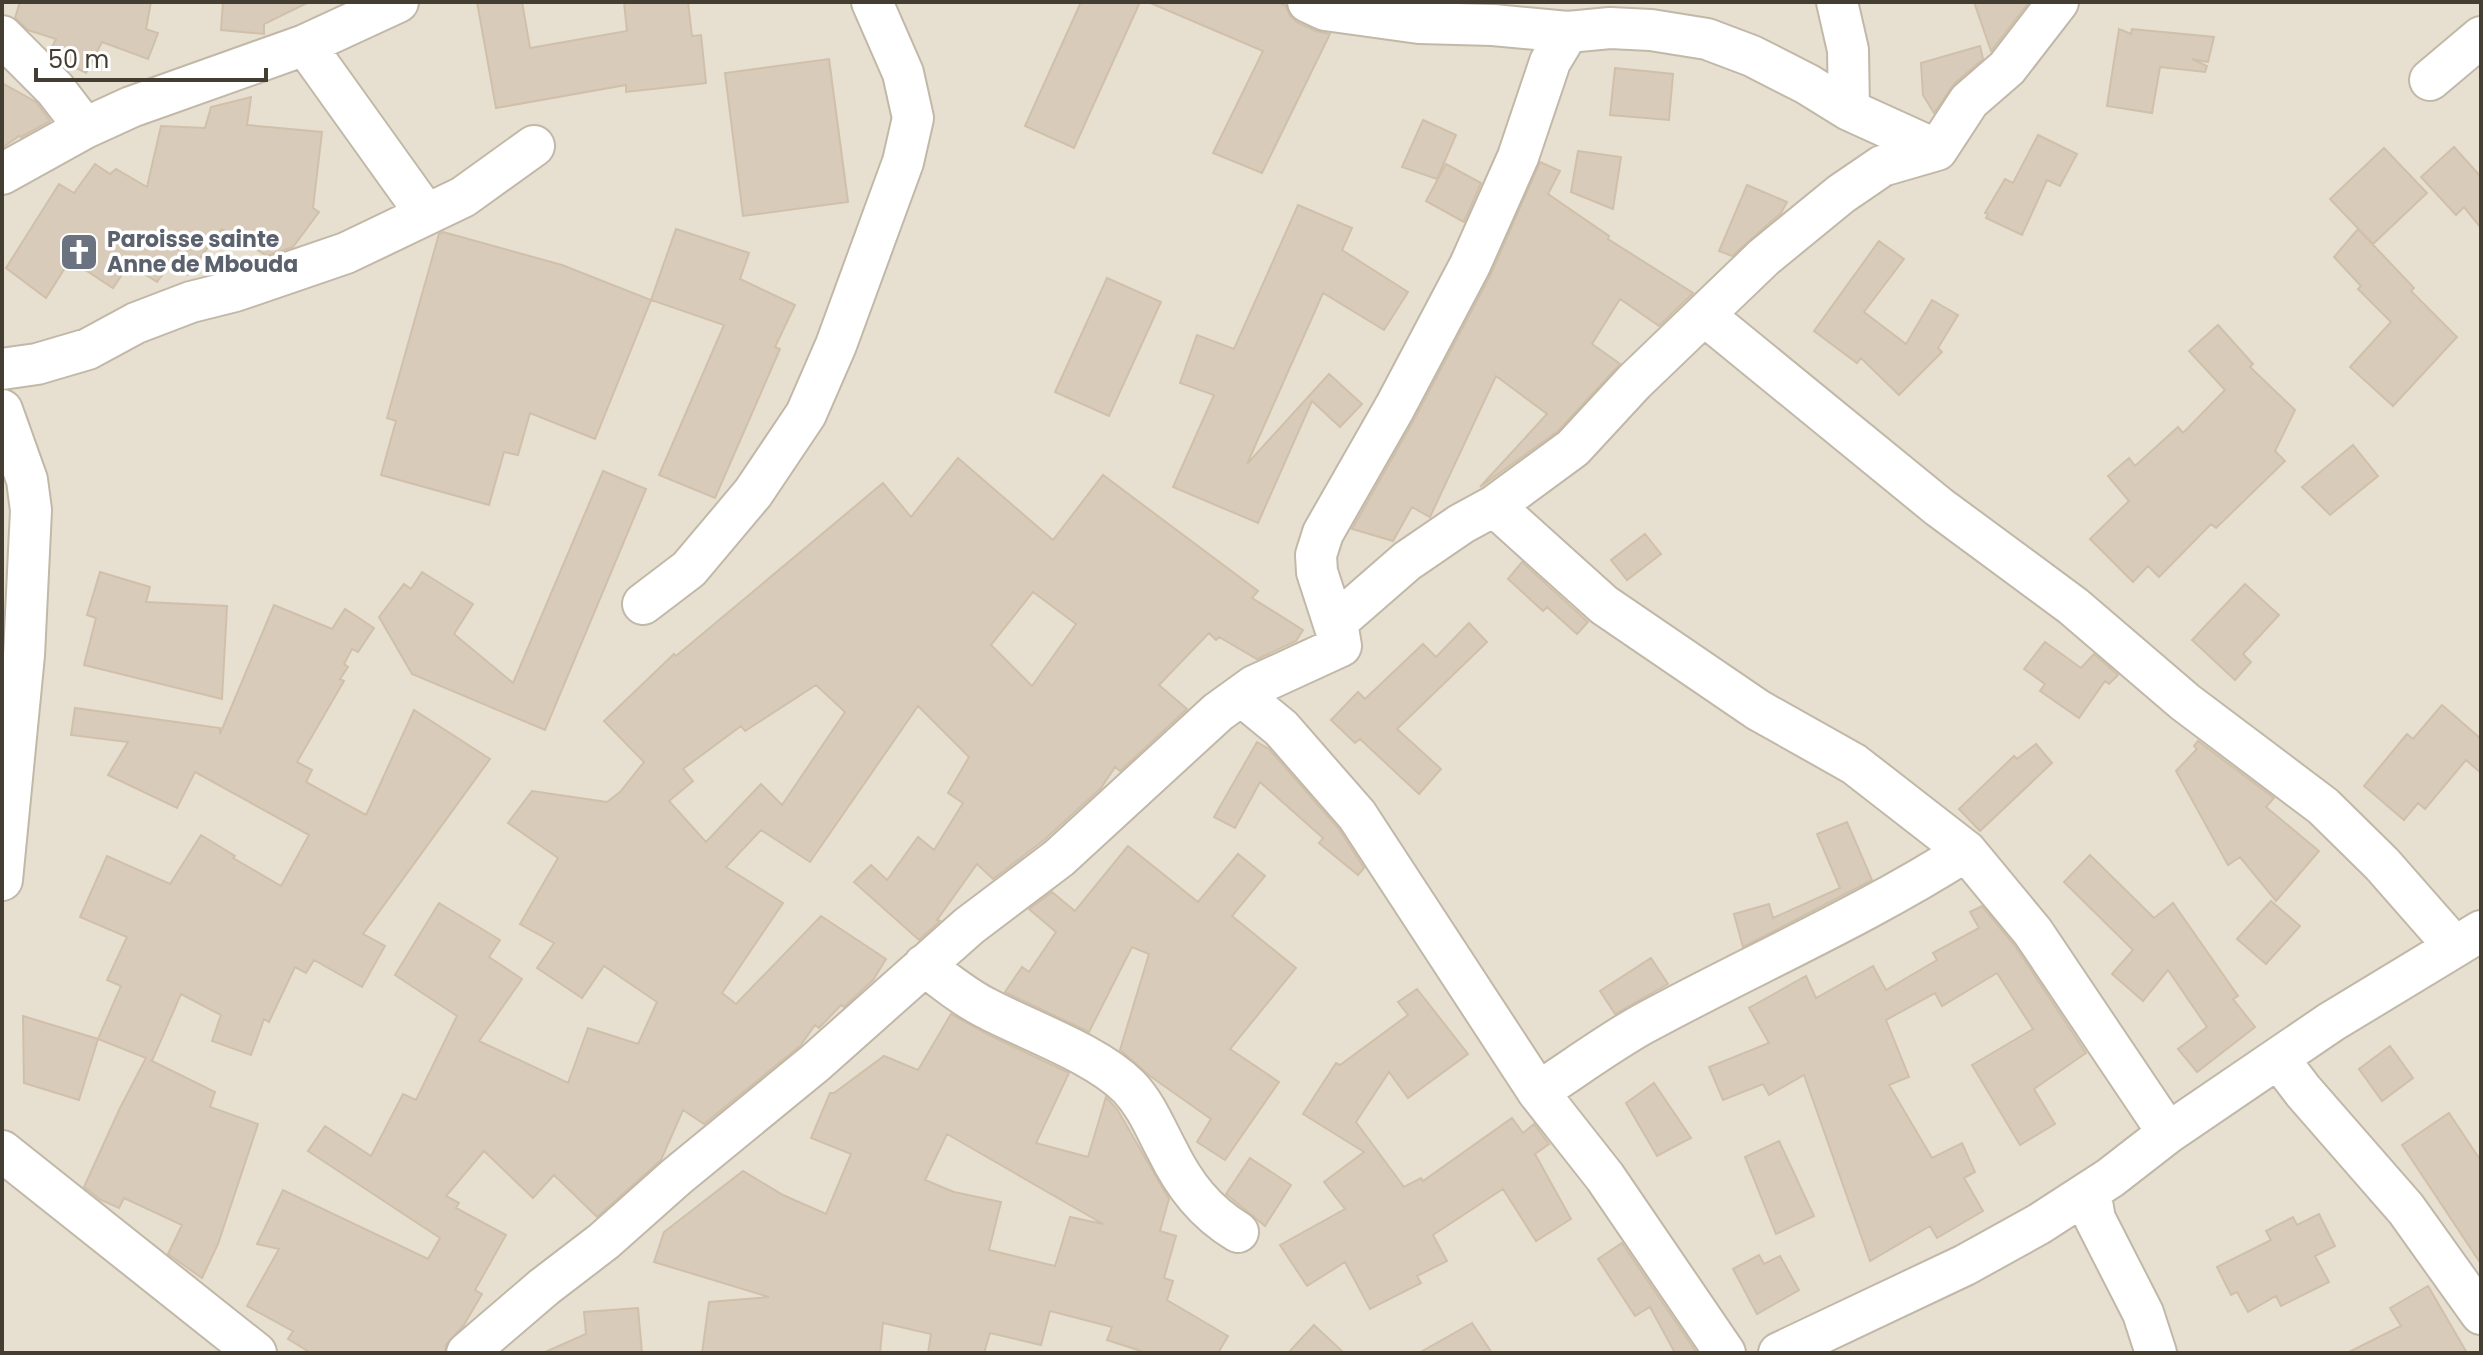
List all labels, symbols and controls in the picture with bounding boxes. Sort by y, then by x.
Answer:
scale bar [36,32,266,82]
text: 50 m [48,43,109,76]
place label: Paroisse sainte Anne de Mbouda [107,224,298,280]
church icon: Paroisse sainte Anne de Mbouda [58,231,100,273]

